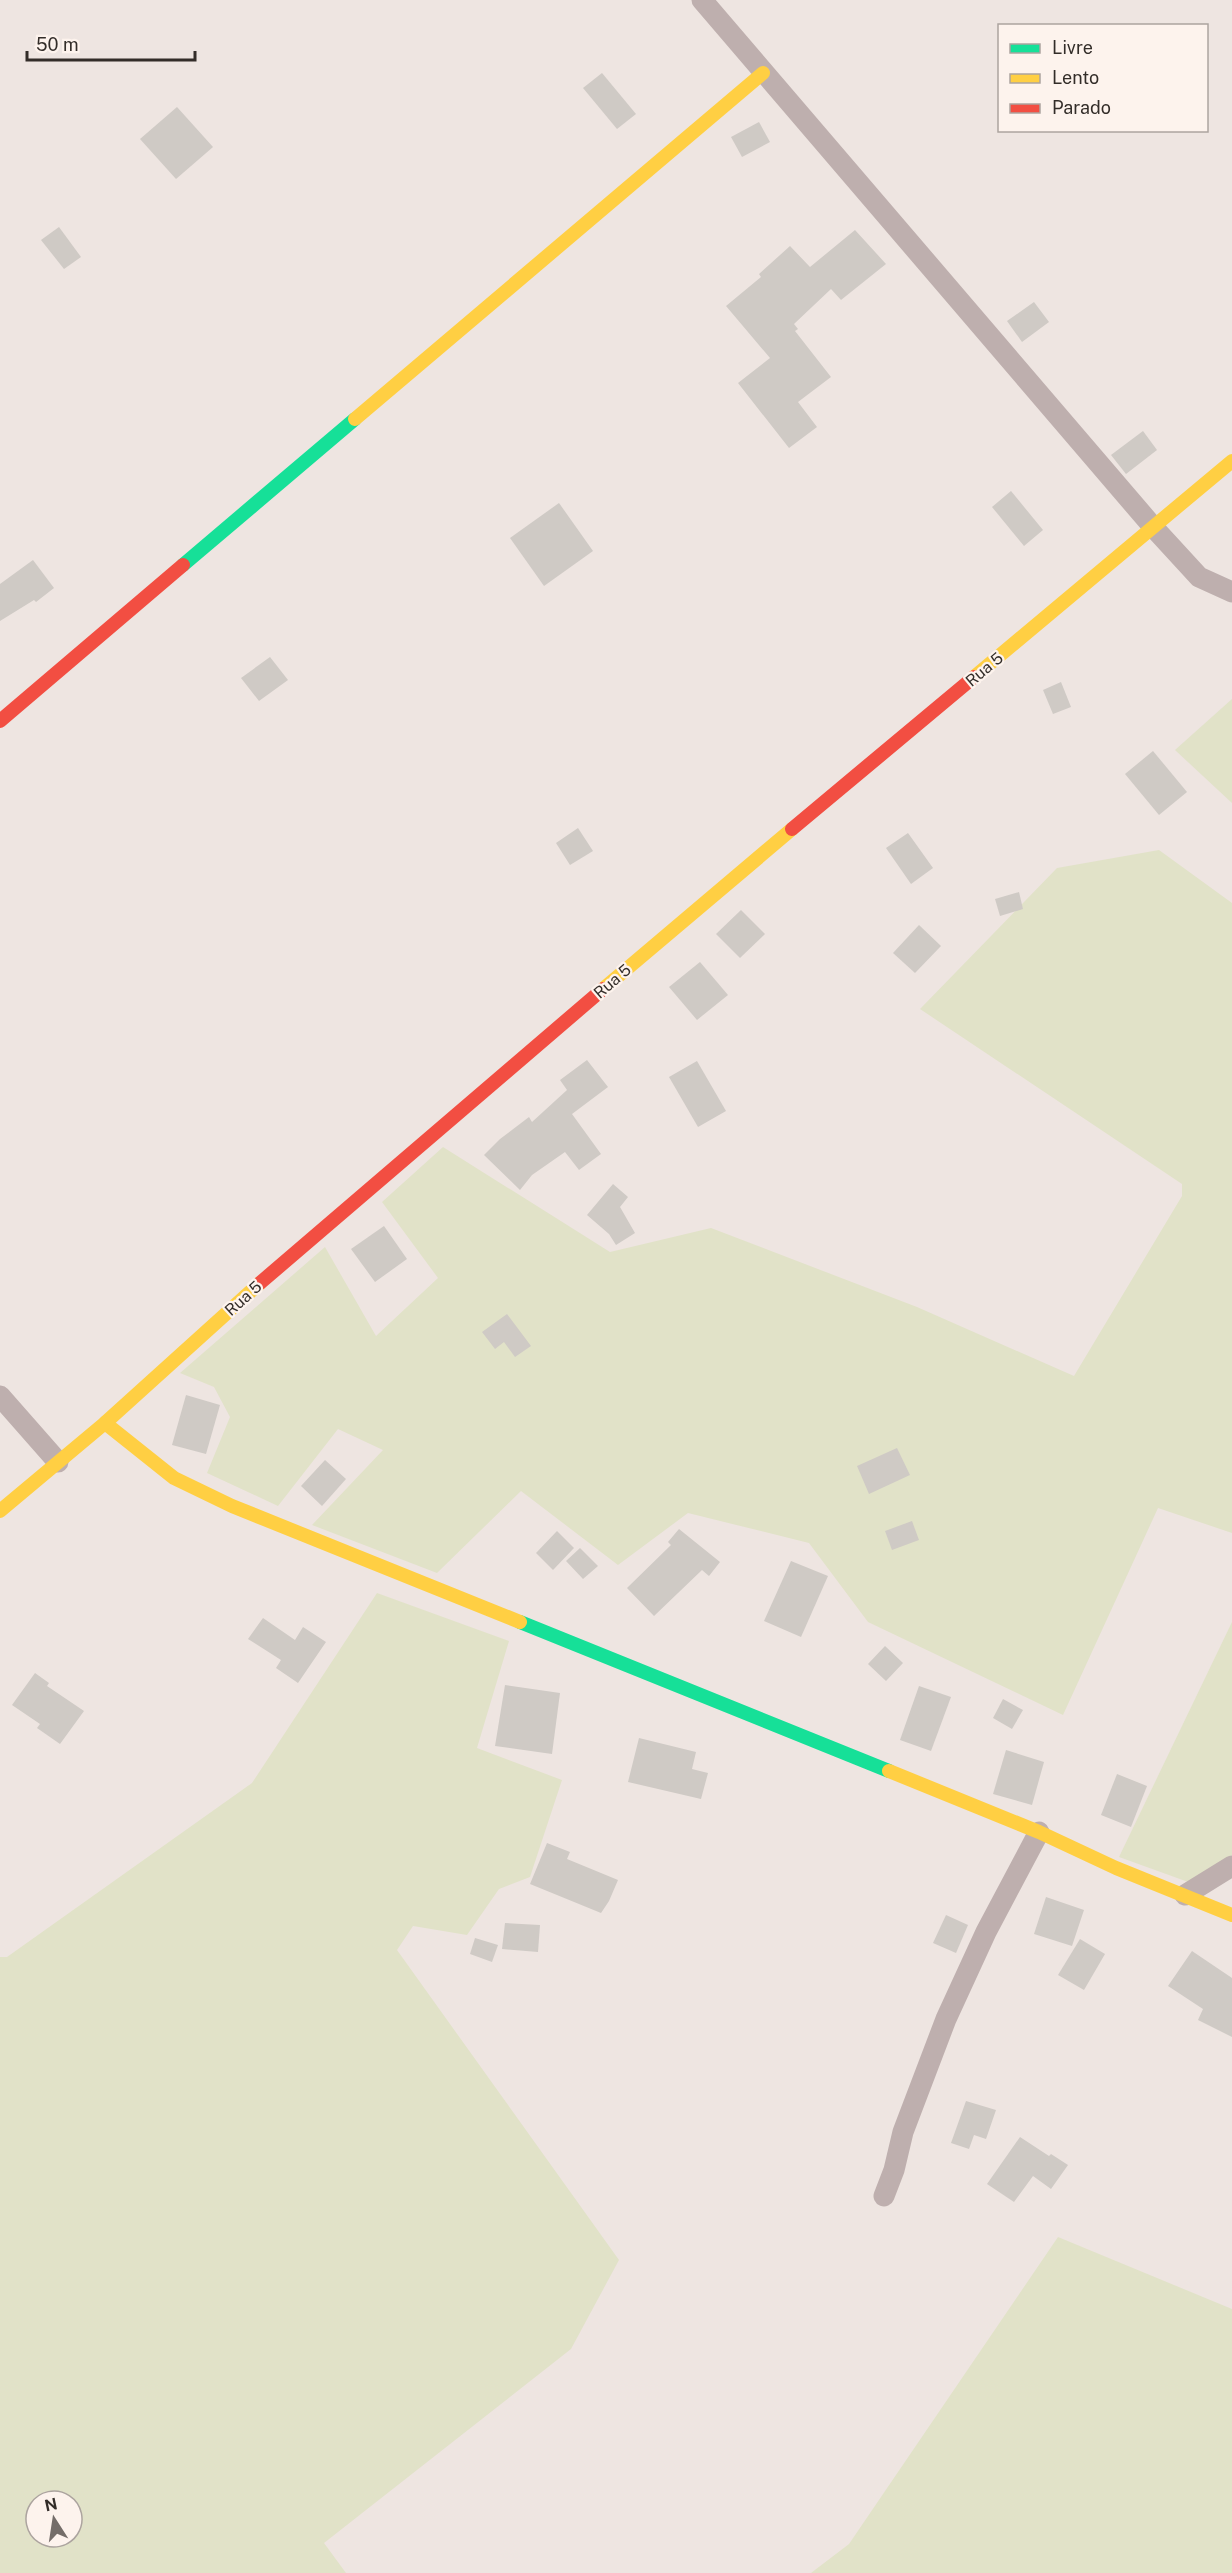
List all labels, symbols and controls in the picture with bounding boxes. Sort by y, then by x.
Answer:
scale bar [27,24,195,62]
legend [998,24,1208,132]
text: 50 m [36,34,79,55]
text: Livre [1052,37,1093,58]
text: Lento [1052,67,1099,88]
text: Parado [1052,97,1111,118]
street label: Rua 5 [962,648,1007,690]
street label: Rua 5 [590,960,635,1003]
street label: Rua 5 [221,1277,266,1320]
north arrow [24,2489,84,2549]
text: N [43,2494,59,2515]

